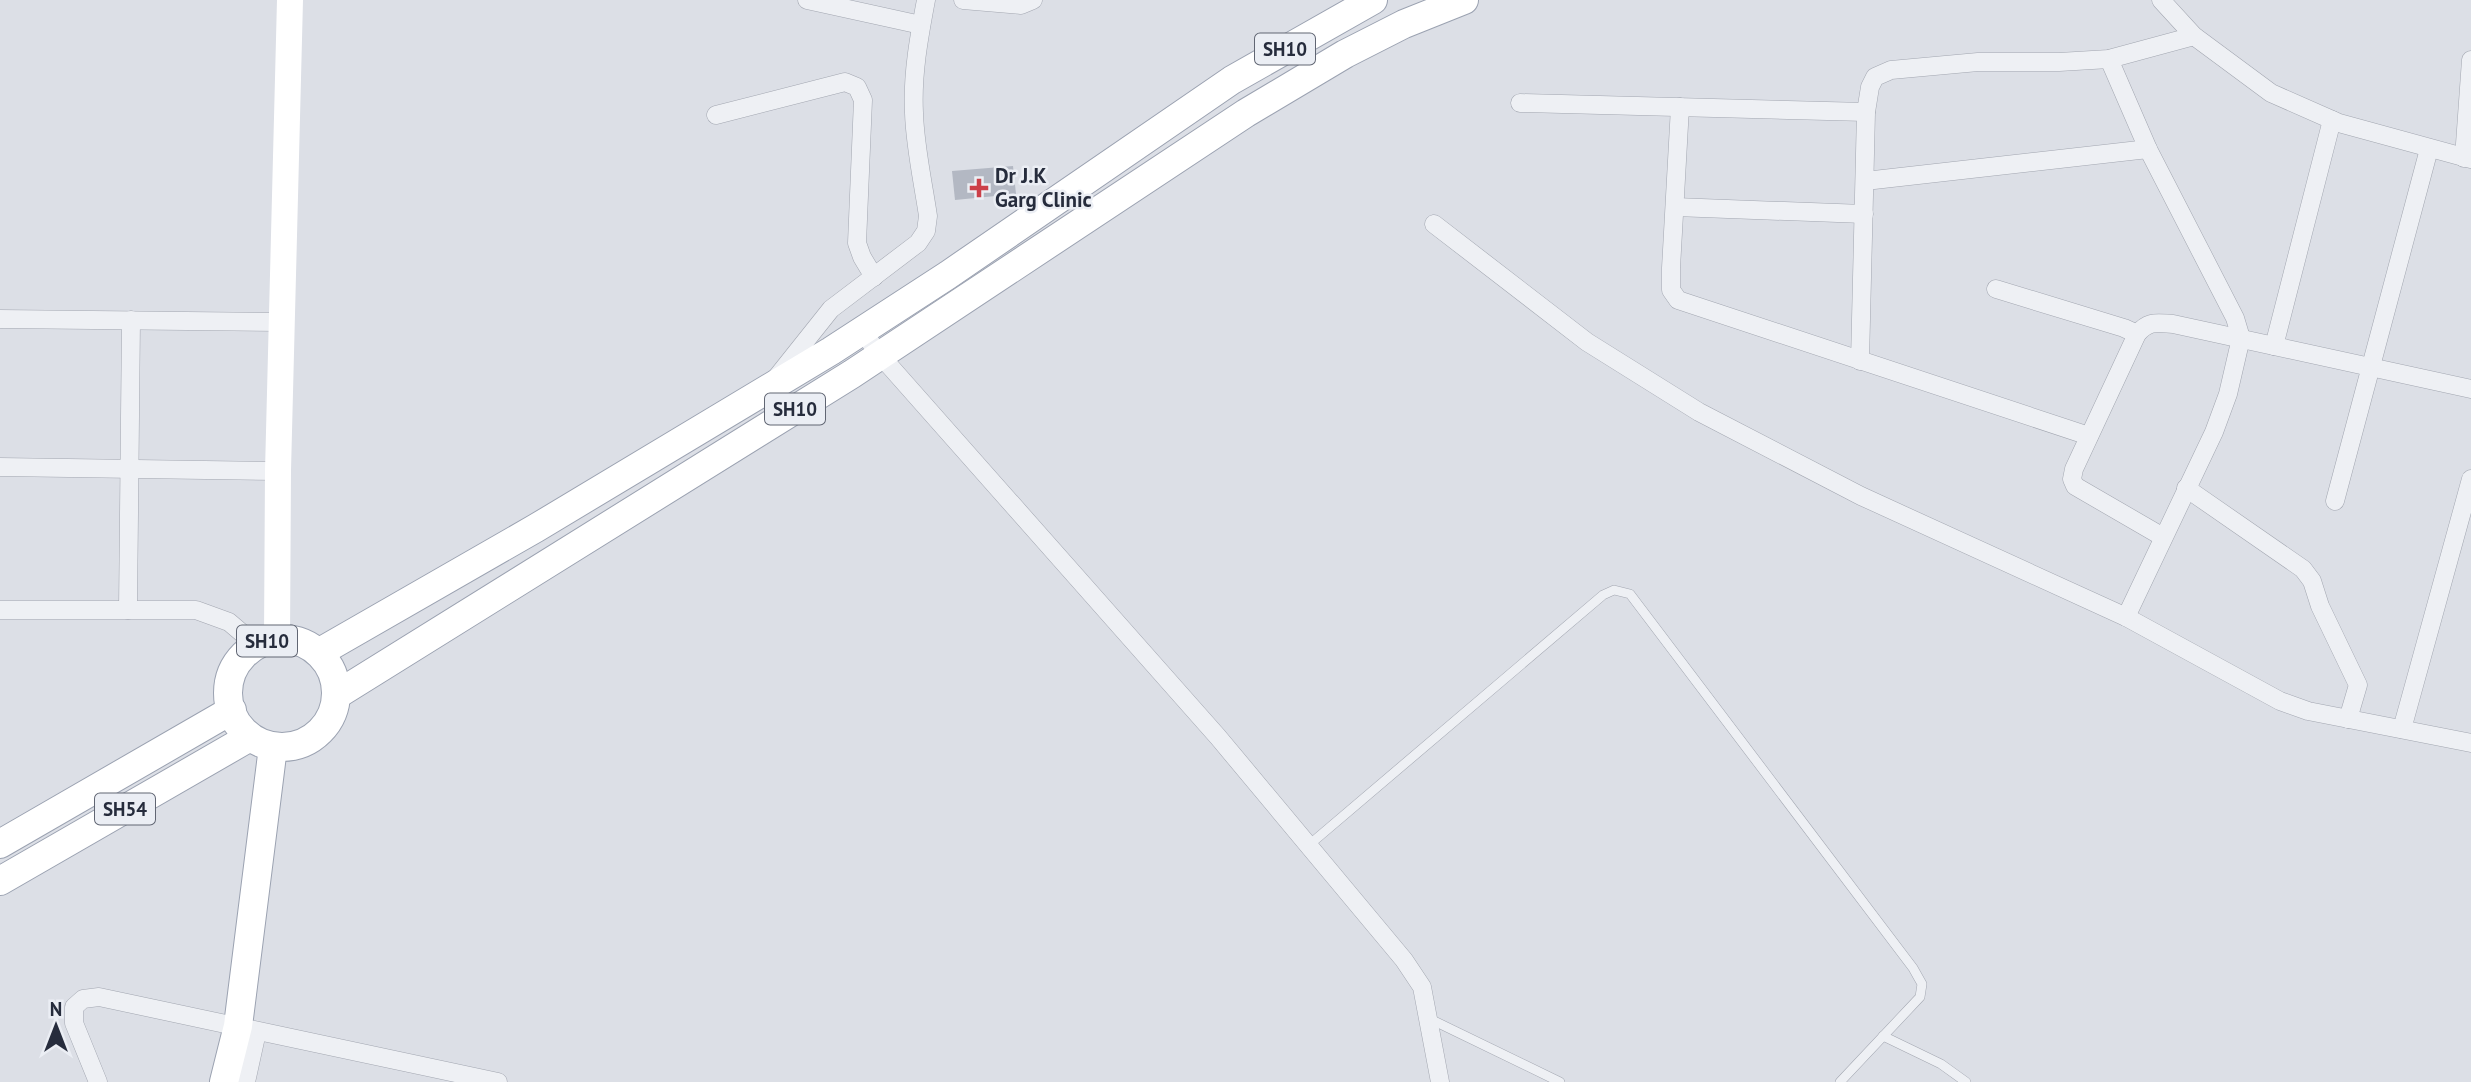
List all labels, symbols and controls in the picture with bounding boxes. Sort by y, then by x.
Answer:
road number: SH10 [1255,34,1315,64]
place label: Dr J.K Garg Clinic [995,162,1092,213]
marker: Dr J.K Garg Clinic [969,178,989,198]
road number: SH10 [765,394,825,424]
road number: SH10 [237,626,297,656]
road number: SH54 [95,794,155,824]
north arrow [21,991,91,1061]
text: N [50,997,62,1021]

